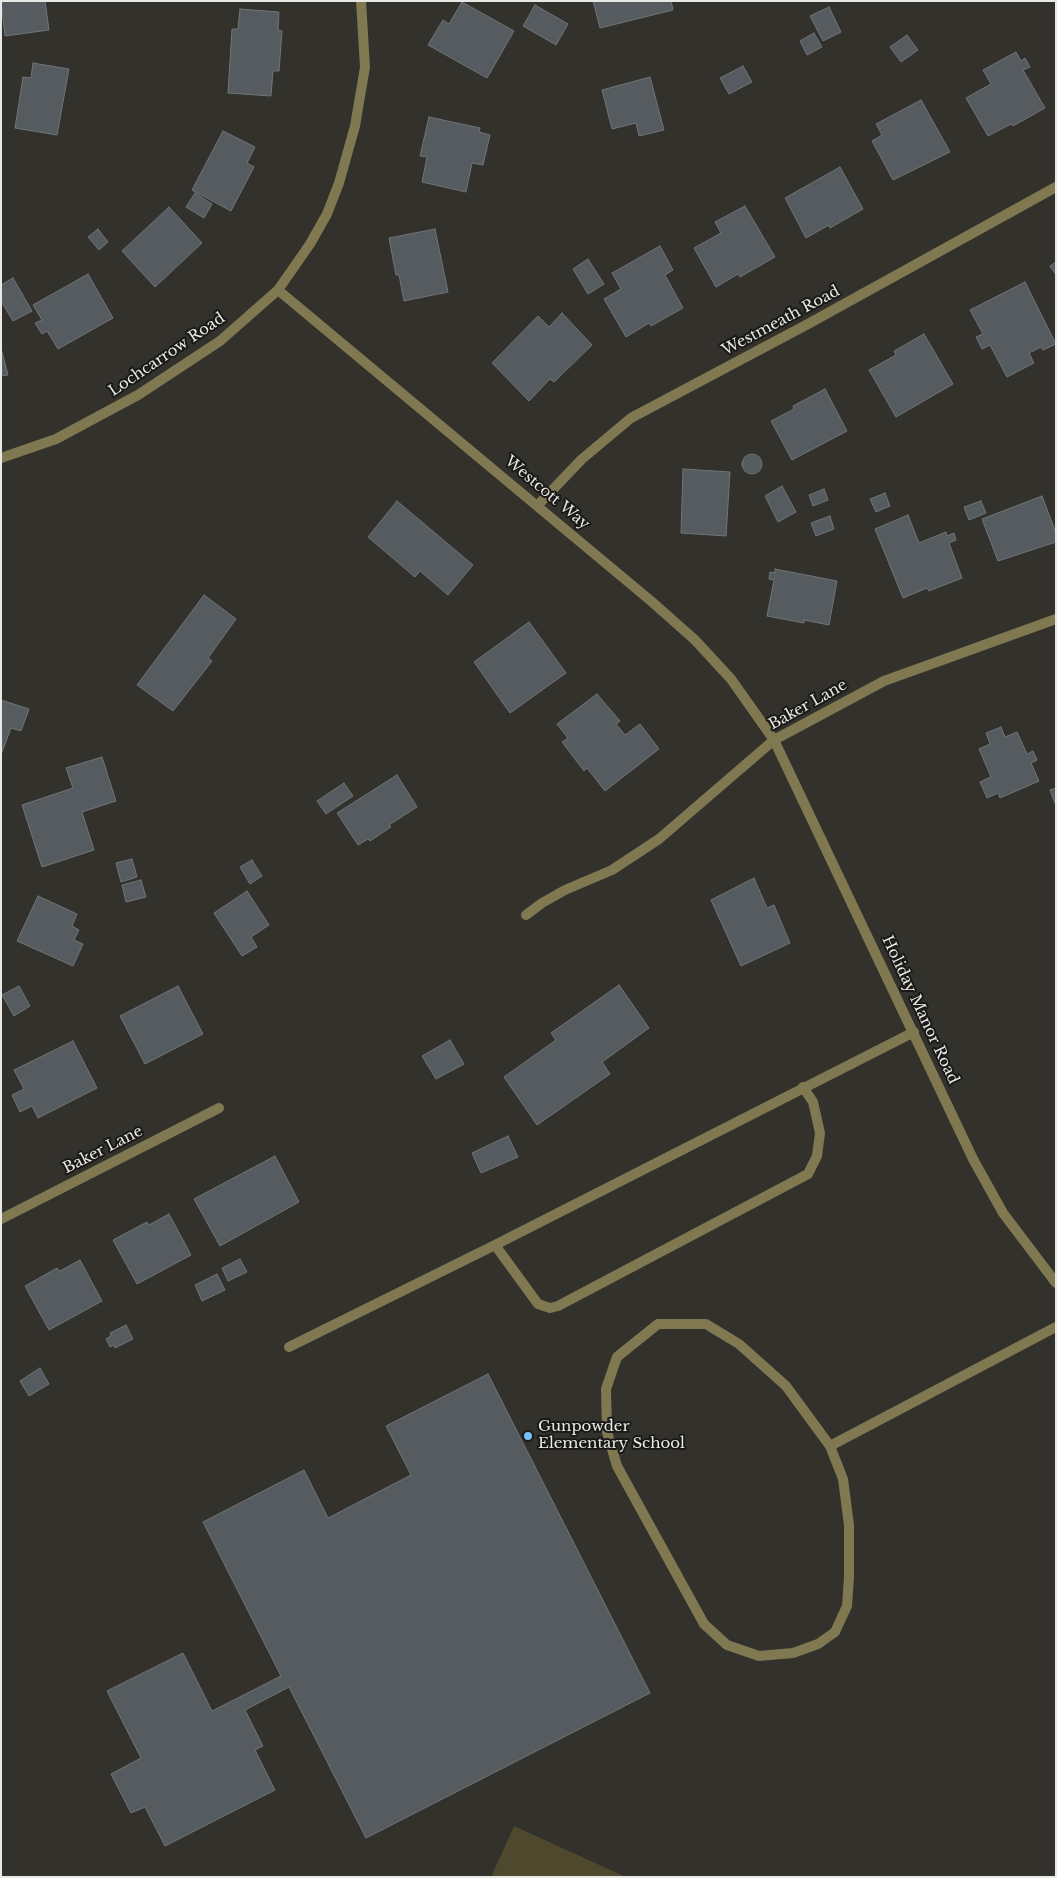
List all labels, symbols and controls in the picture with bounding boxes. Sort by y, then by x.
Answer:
street label: Westmeath Road [719,282,843,360]
street label: Lochcarrow Road [106,309,228,401]
street label: Westcott Way [501,452,593,534]
street label: Baker Lane [766,676,850,734]
street label: Holiday Manor Road [878,933,962,1087]
street label: Baker Lane [60,1122,146,1178]
place label: Gunpowder Elementary School [538,1418,685,1453]
marker: Gunpowder Elementary School [522,1430,534,1442]

